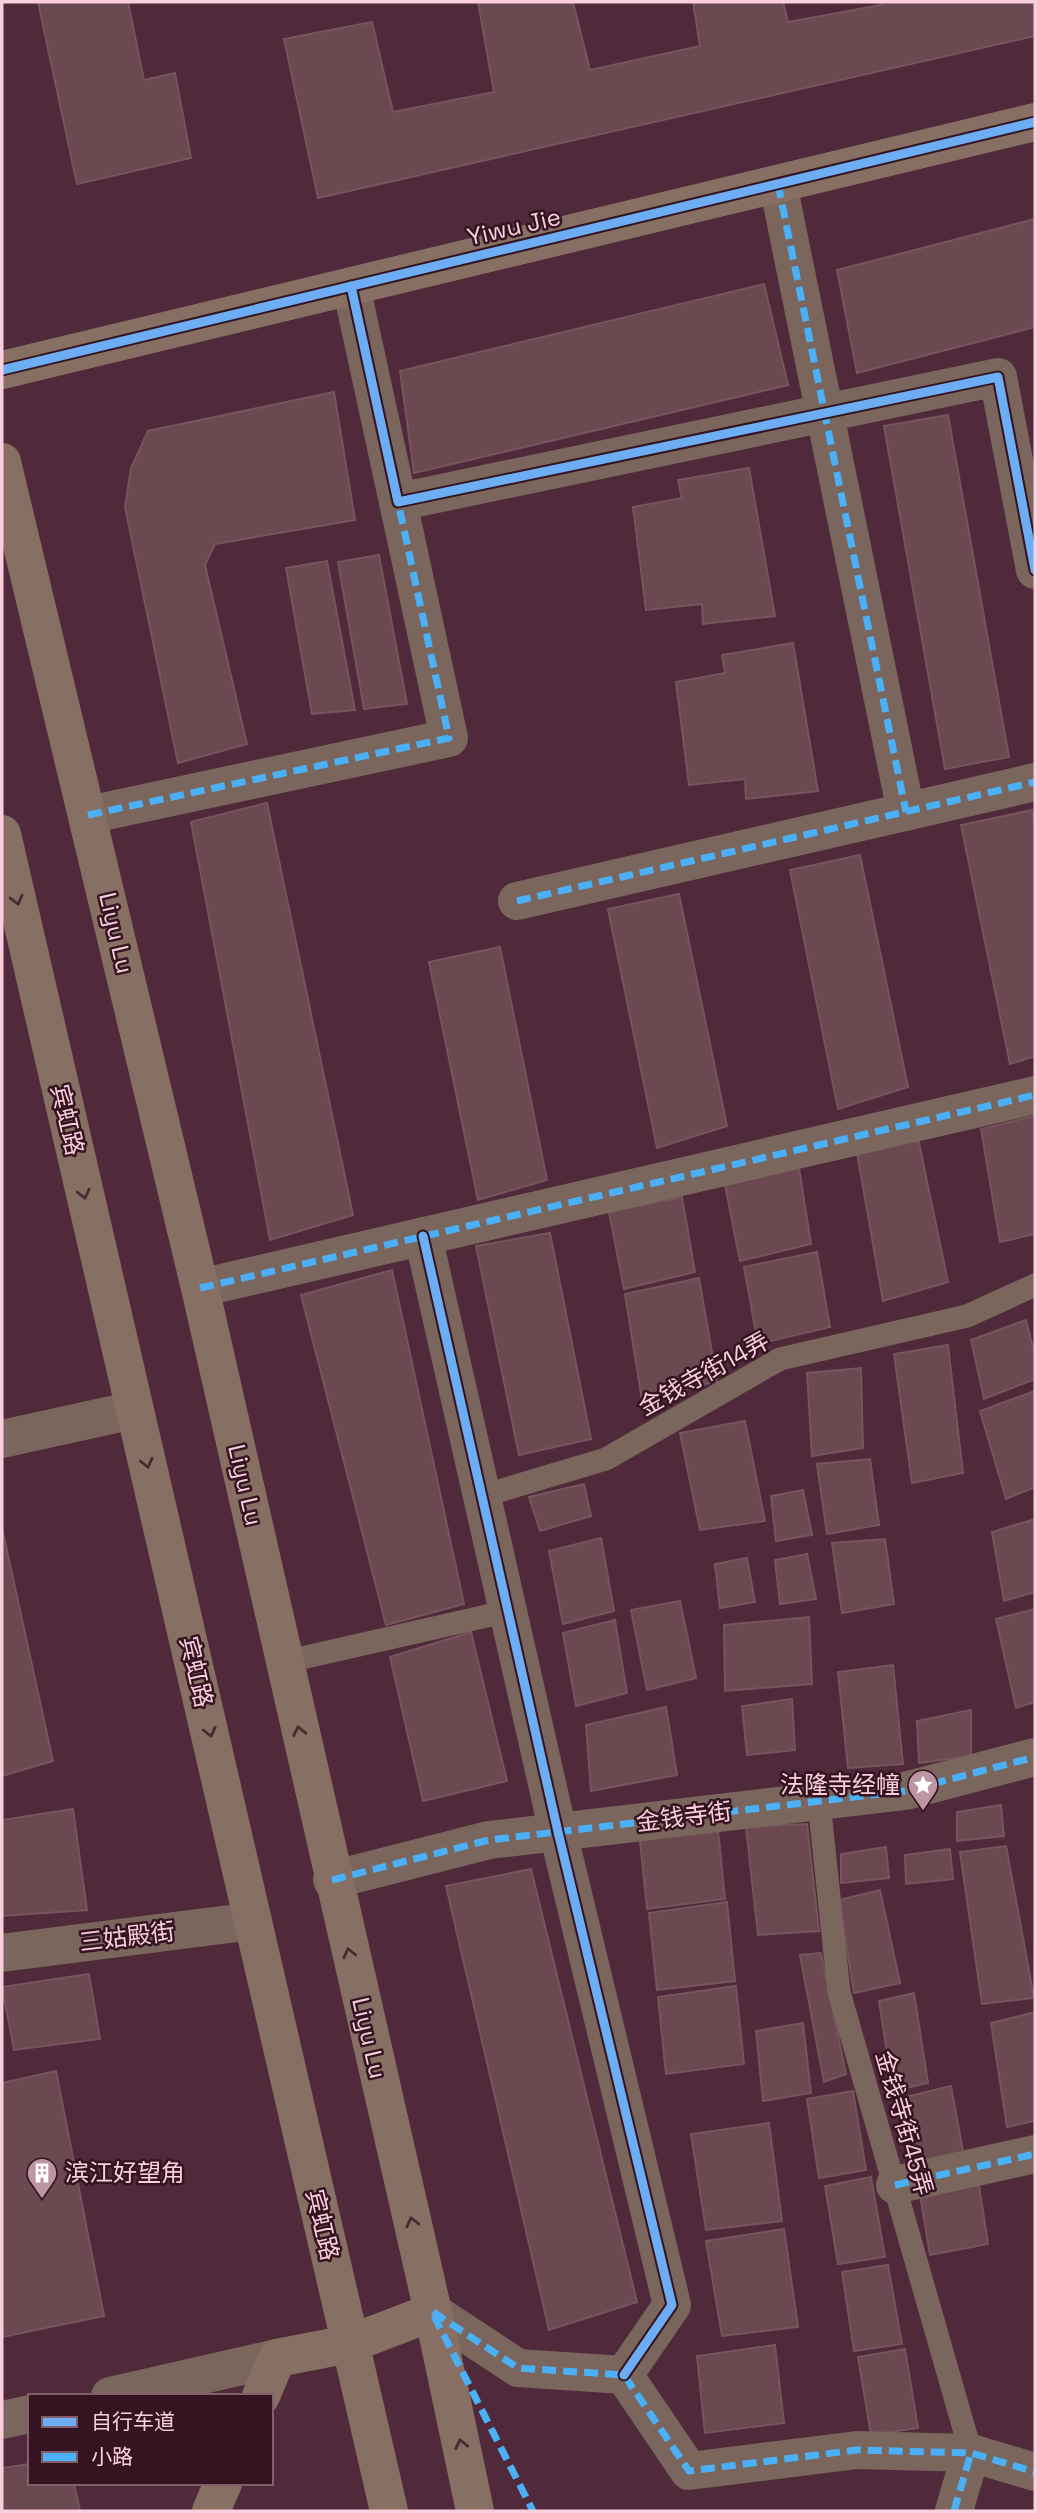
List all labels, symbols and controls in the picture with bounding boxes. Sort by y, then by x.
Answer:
street label: Yiwu Jie [464,201,564,252]
street label: Liyu Lu [92,889,141,976]
one-way arrow [9,894,23,906]
street label: 宾虹路 [44,1081,91,1158]
one-way arrow [76,1188,90,1200]
street label: 金钱寺街14弄 [633,1325,775,1422]
street label: Liyu Lu [221,1441,270,1528]
one-way arrow [139,1457,153,1469]
street label: 宾虹路 [173,1633,220,1710]
one-way arrow [293,1725,308,1737]
one-way arrow [202,1726,217,1738]
place icon: 法隆寺经幢 [906,1768,940,1812]
place label: 法隆寺经幢 [780,1769,900,1800]
street label: 金钱寺街 [634,1795,733,1838]
street label: 三姑殿街 [77,1915,176,1958]
one-way arrow [343,1947,358,1959]
street label: Liyu Lu [345,1994,394,2081]
street label: 金钱寺街45弄 [869,2047,940,2199]
building icon: 滨江好望角 [25,2156,59,2200]
place label: 滨江好望角 [65,2157,185,2188]
street label: 宾虹路 [299,2186,346,2263]
one-way arrow [406,2216,420,2228]
legend [28,2394,273,2485]
text: 自行车道 [91,2408,175,2435]
one-way arrow [454,2438,469,2450]
text: 小路 [91,2443,133,2470]

